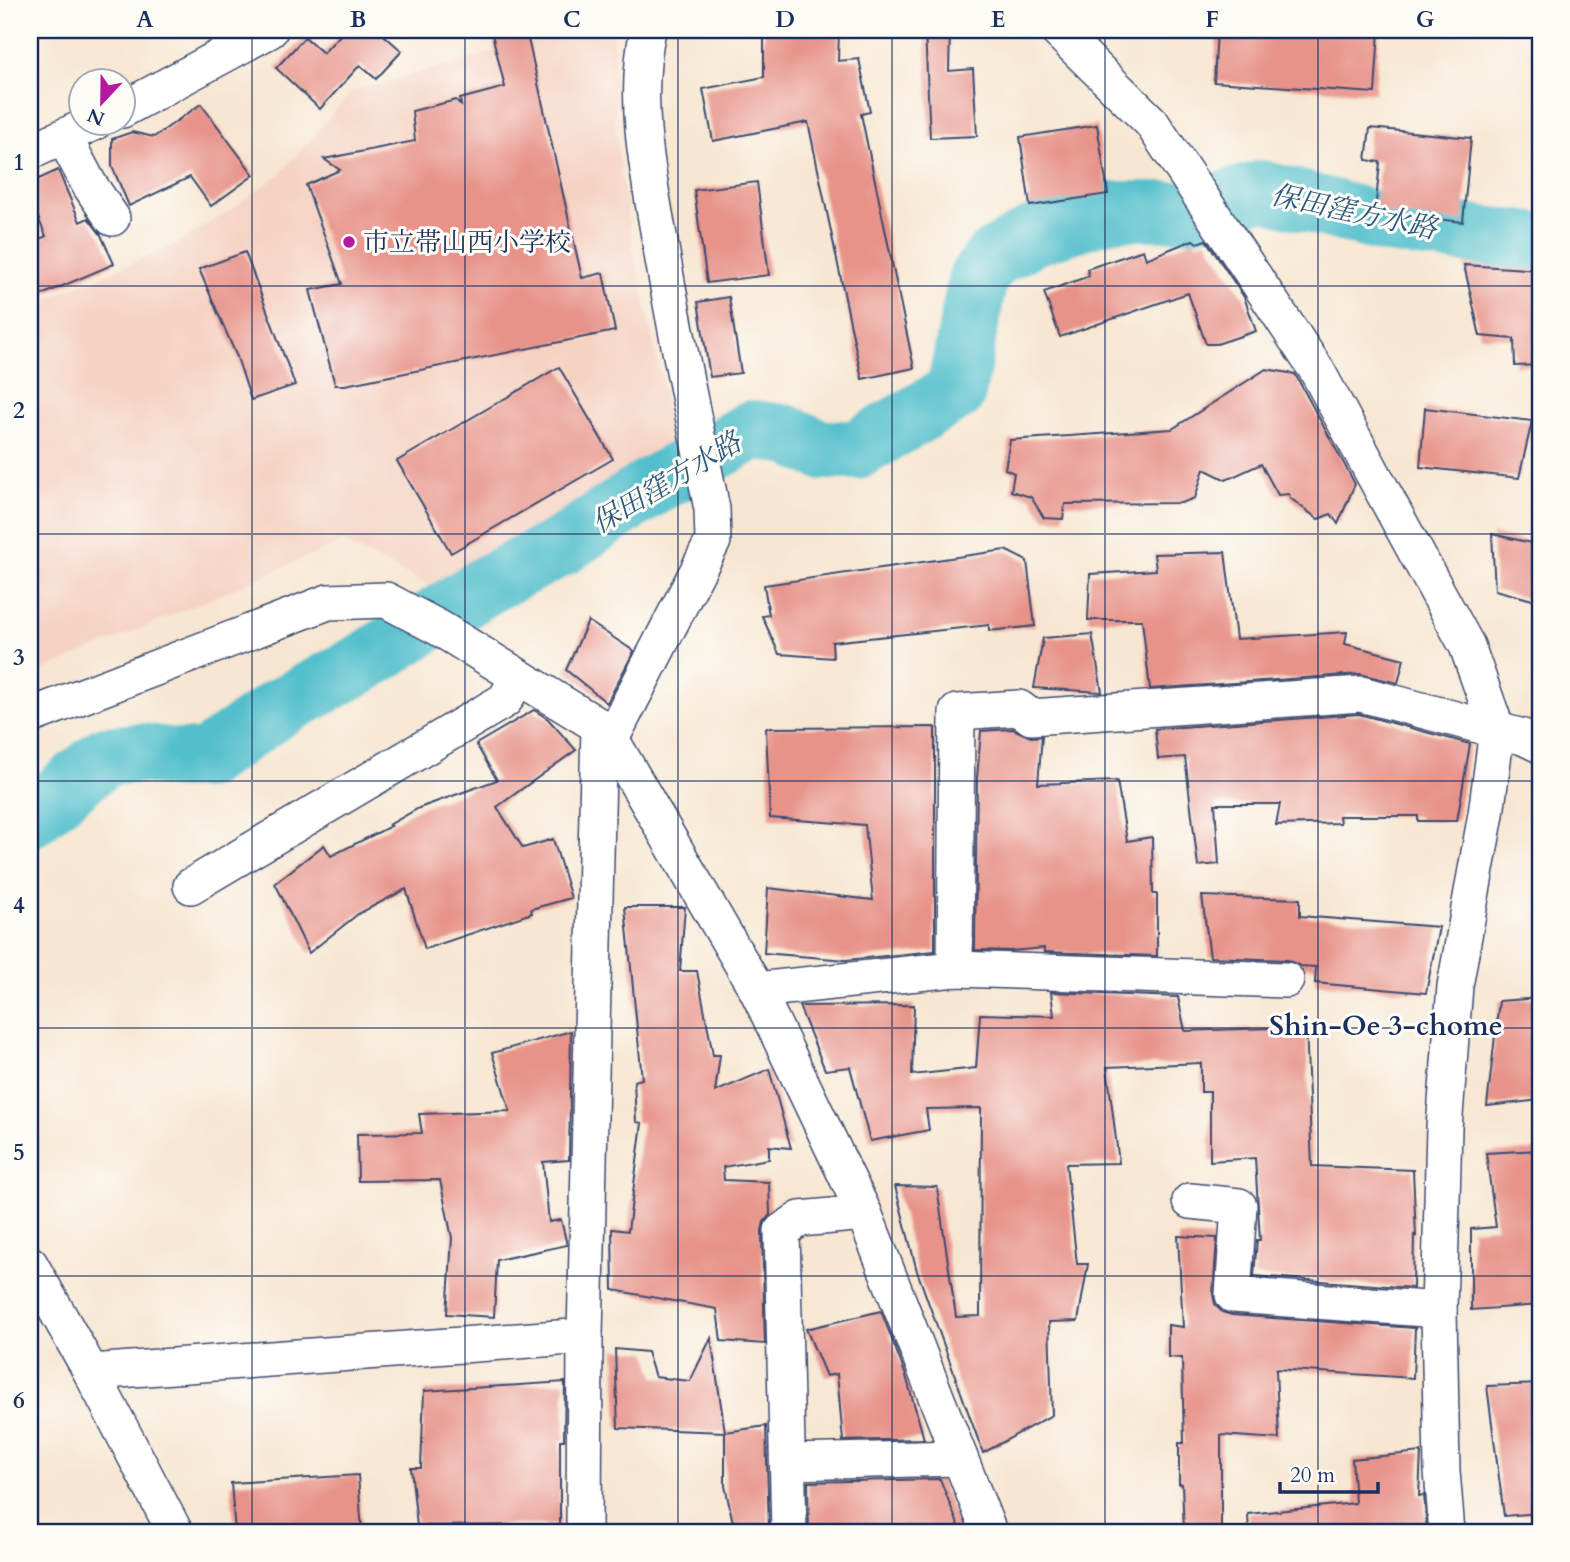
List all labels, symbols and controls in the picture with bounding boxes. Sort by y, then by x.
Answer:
text: A [136,4,154,35]
text: B [350,4,366,35]
text: C [563,4,581,35]
text: D [775,4,795,35]
text: E [991,4,1005,35]
text: F [1205,4,1219,35]
text: G [1416,4,1435,35]
north arrow [66,66,136,136]
text: N [83,102,109,132]
text: 1 [13,147,25,178]
water label: 保田窪方水路 [1268,176,1442,248]
place label: 市立帯山西小学校 [363,225,571,260]
marker: 市立帯山西小学校 [341,234,357,250]
text: 2 [13,395,25,426]
water label: 保田窪方水路 [585,422,750,542]
text: 3 [13,642,25,673]
text: 4 [13,890,25,921]
district label: Shin-Oe 3-chome [1269,1007,1503,1045]
text: 5 [13,1137,25,1168]
text: 6 [13,1385,25,1416]
scale bar [1280,1450,1378,1494]
text: 20 m [1290,1461,1335,1490]

